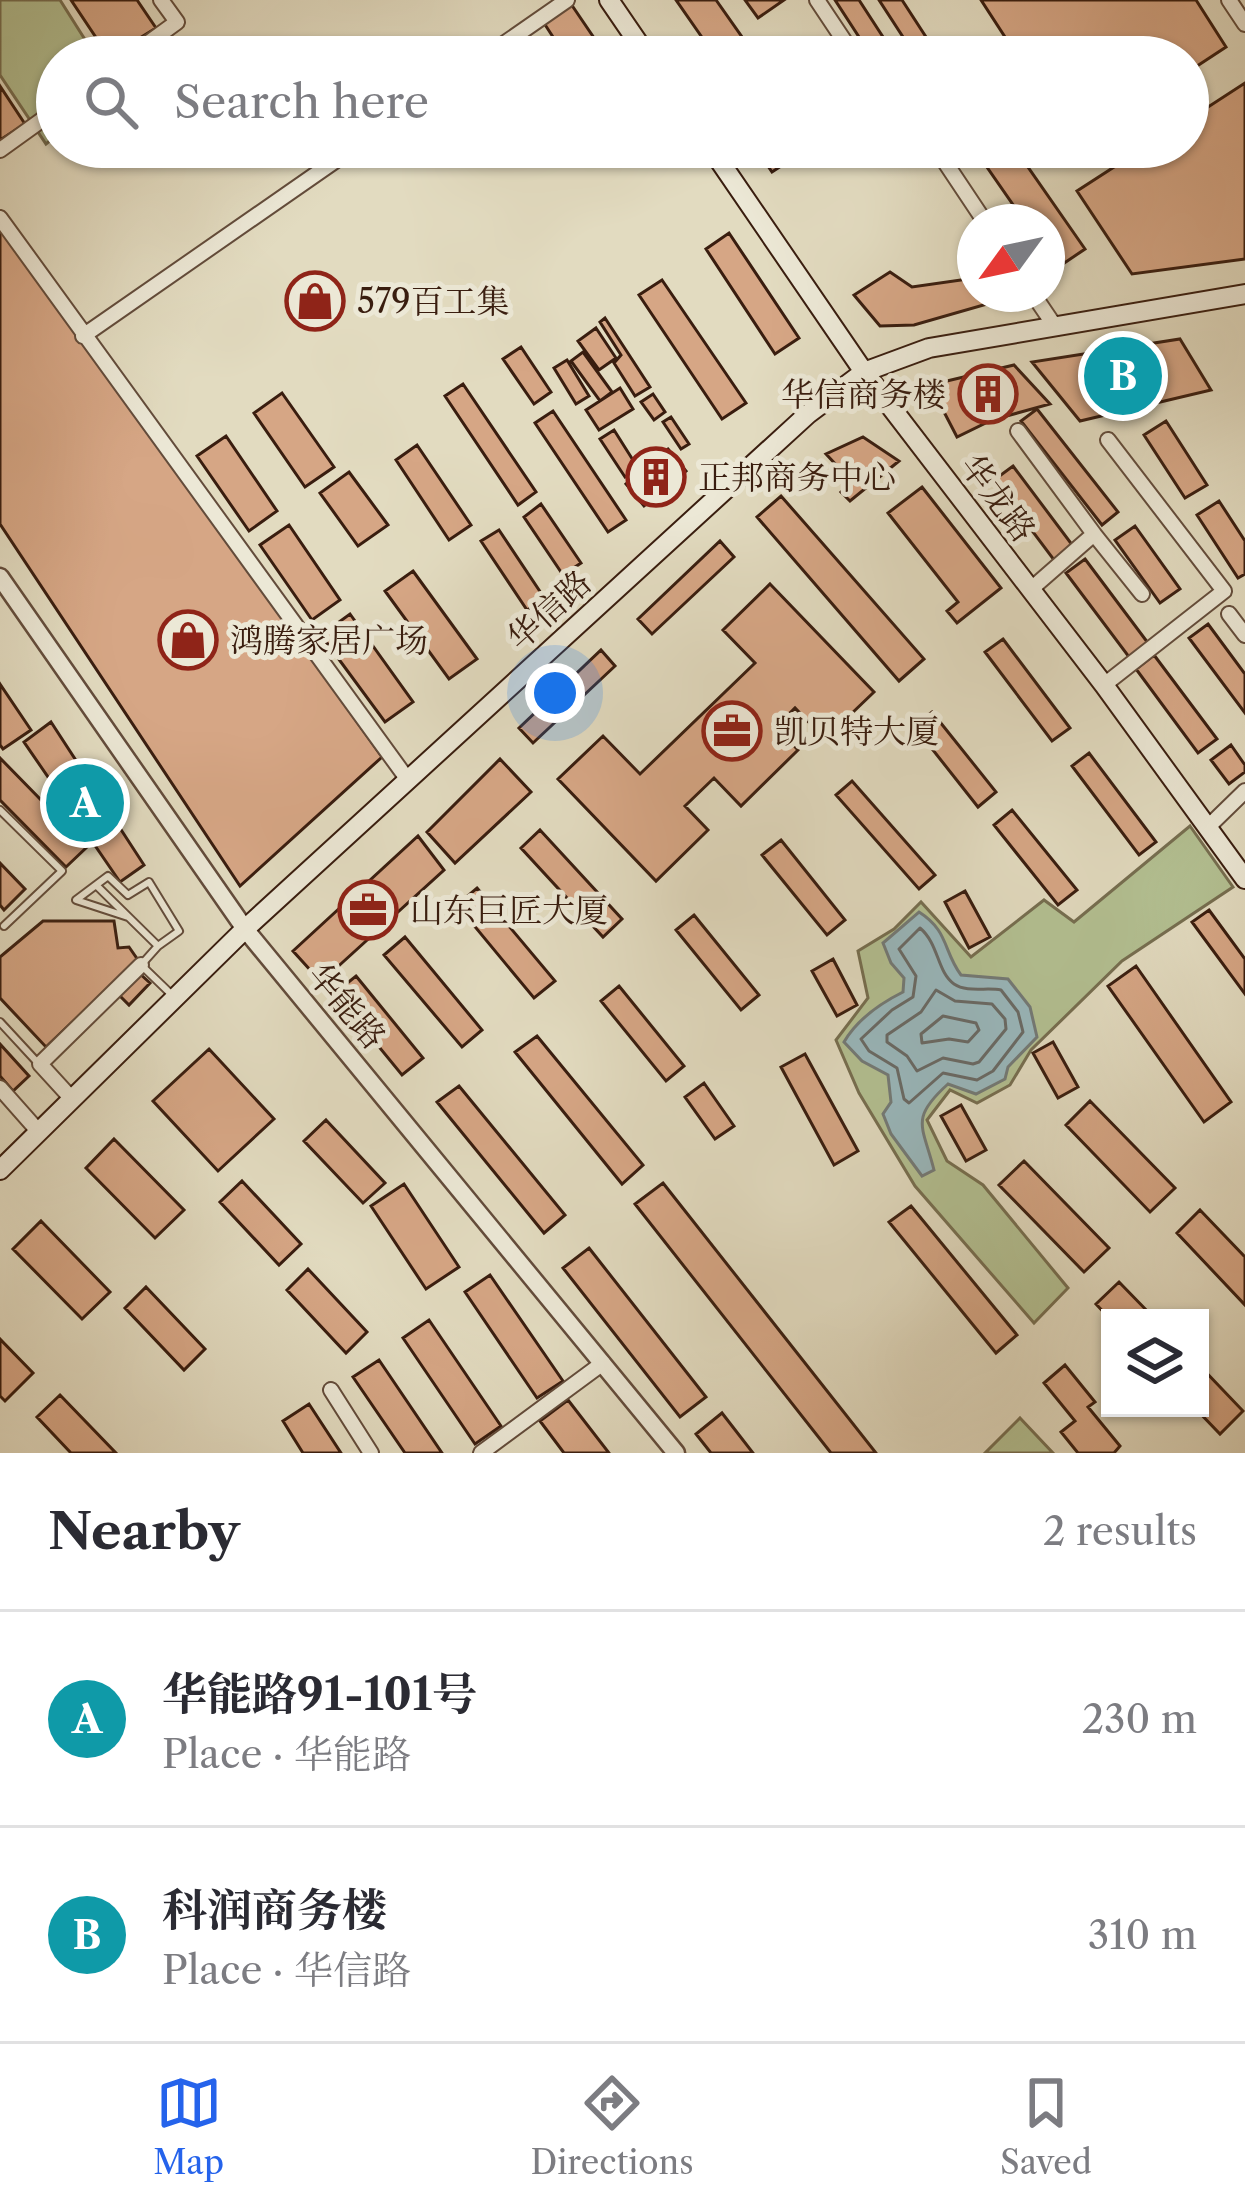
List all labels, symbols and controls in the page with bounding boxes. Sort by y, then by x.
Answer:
search box [36,36,1209,168]
icon: search [78,69,144,135]
text: Search here [174,74,429,130]
north arrow [957,204,1065,312]
shop icon: 579百工集 [284,270,346,332]
place label: 579百工集 [357,281,510,322]
pin: B [1084,331,1162,421]
building icon: 华信商务楼 [957,363,1019,425]
place label: 华信商务楼 [781,374,946,415]
building icon: 正邦商务中心 [625,446,687,508]
street label: 华龙路 [952,446,1044,550]
place label: 正邦商务中心 [698,457,896,498]
street label: 华信路 [498,562,600,658]
shop icon: 鸿腾家居广场 [157,609,219,671]
place label: 鸿腾家居广场 [230,620,428,661]
your location [525,663,585,723]
office icon: 凯贝特大厦 [701,700,763,762]
place label: 凯贝特大厦 [774,711,939,752]
pin: A [46,758,124,848]
office icon: 山东巨匠大厦 [337,879,399,941]
place label: 山东巨匠大厦 [410,890,608,931]
street label: 华能路 [299,955,395,1057]
map controls [1101,1309,1209,1417]
button: layers [1101,1309,1209,1417]
text: Nearby [48,1500,240,1562]
text: 2 results [1043,1507,1197,1555]
text: 华能路91-101号 [162,1666,477,1722]
text: A [72,1695,102,1743]
text: 230 m [1082,1695,1197,1743]
text: Place · 华能路 [162,1730,411,1778]
text: 科润商务楼 [162,1882,387,1938]
text: B [73,1911,102,1959]
text: 310 m [1088,1911,1197,1959]
text: Place · 华信路 [162,1946,411,1994]
tab: Map [153,2070,224,2183]
tab: Directions [531,2070,694,2183]
tab: Saved [1000,2070,1092,2183]

